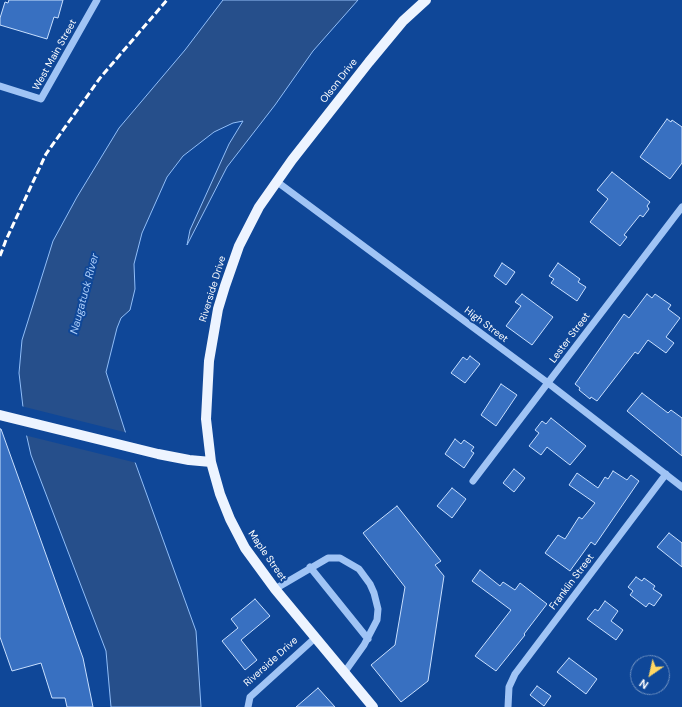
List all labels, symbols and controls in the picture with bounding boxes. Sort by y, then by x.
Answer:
street label: West Main Street [31,17,79,93]
street label: Olson Drive [318,56,360,106]
water label: Naugatuck River [68,252,102,336]
street label: Riverside Drive [197,255,229,323]
street label: High Street [462,305,510,345]
street label: Lester Street [547,311,593,365]
street label: Maple Street [245,528,289,584]
street label: Franklin Street [547,552,597,612]
street label: Riverside Drive [242,635,300,689]
north arrow [630,655,670,695]
text: N [637,676,651,692]

